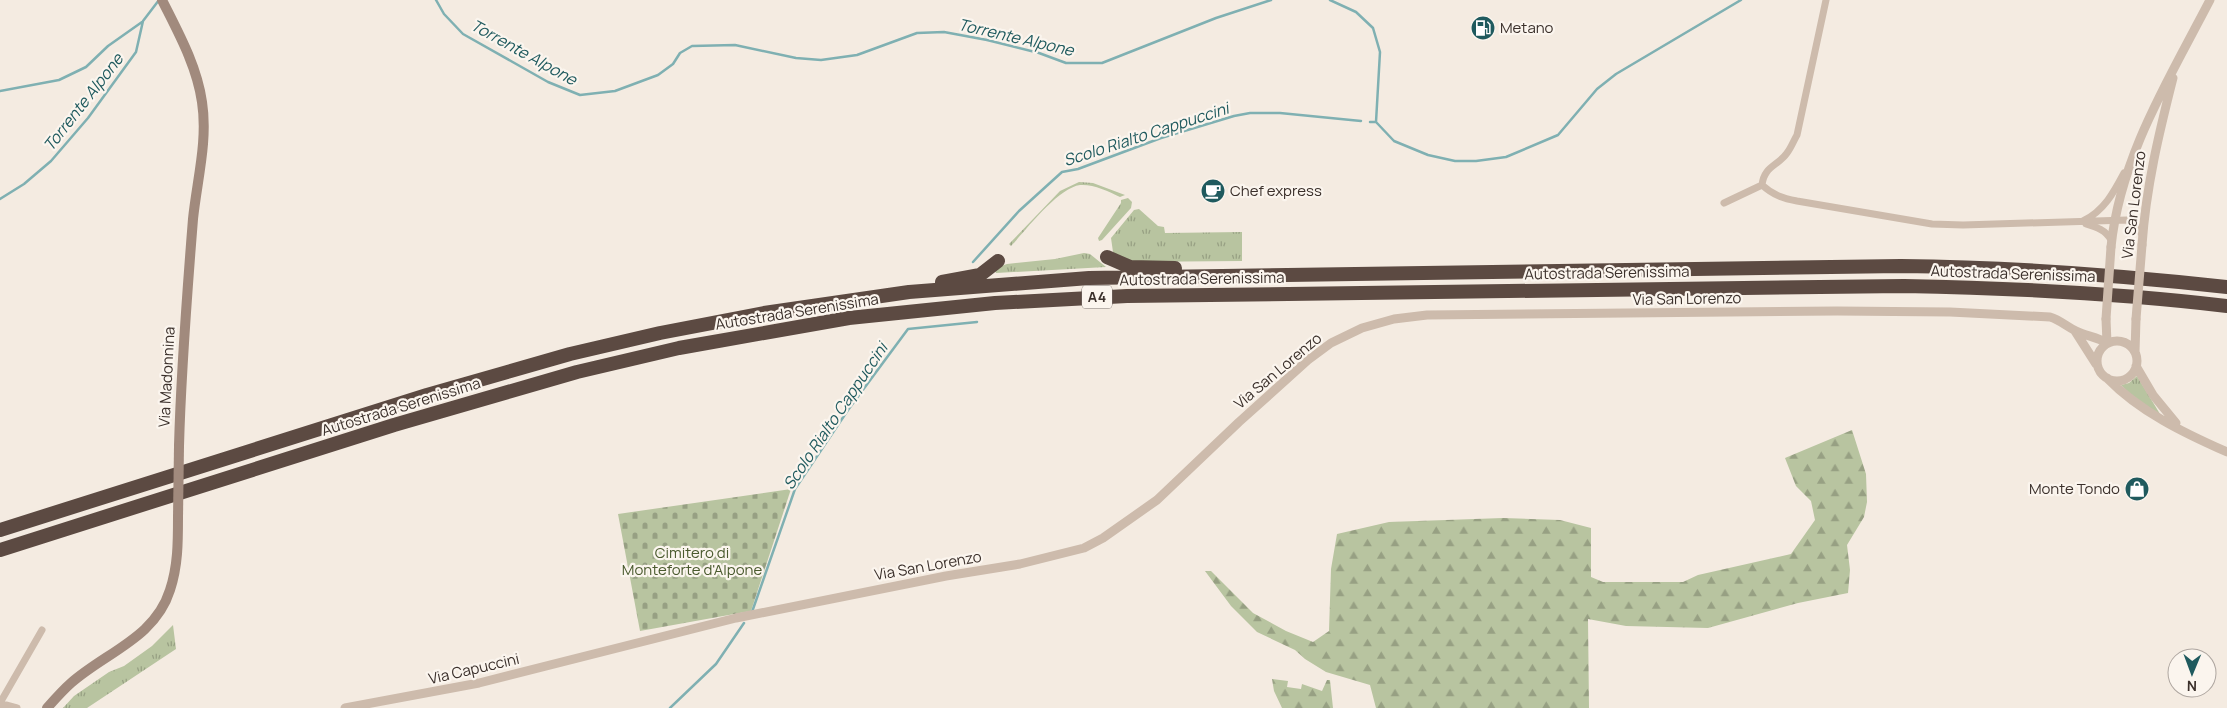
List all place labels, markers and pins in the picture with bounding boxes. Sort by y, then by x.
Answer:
fuel station icon: Metano [1470,15,1496,41]
place label: Metano [1500,17,1554,38]
cafe icon: Chef express [1200,178,1226,204]
place label: Chef express [1230,180,1322,201]
shop icon: Monte Tondo [2124,476,2150,502]
place label: Monte Tondo [2029,478,2120,499]

